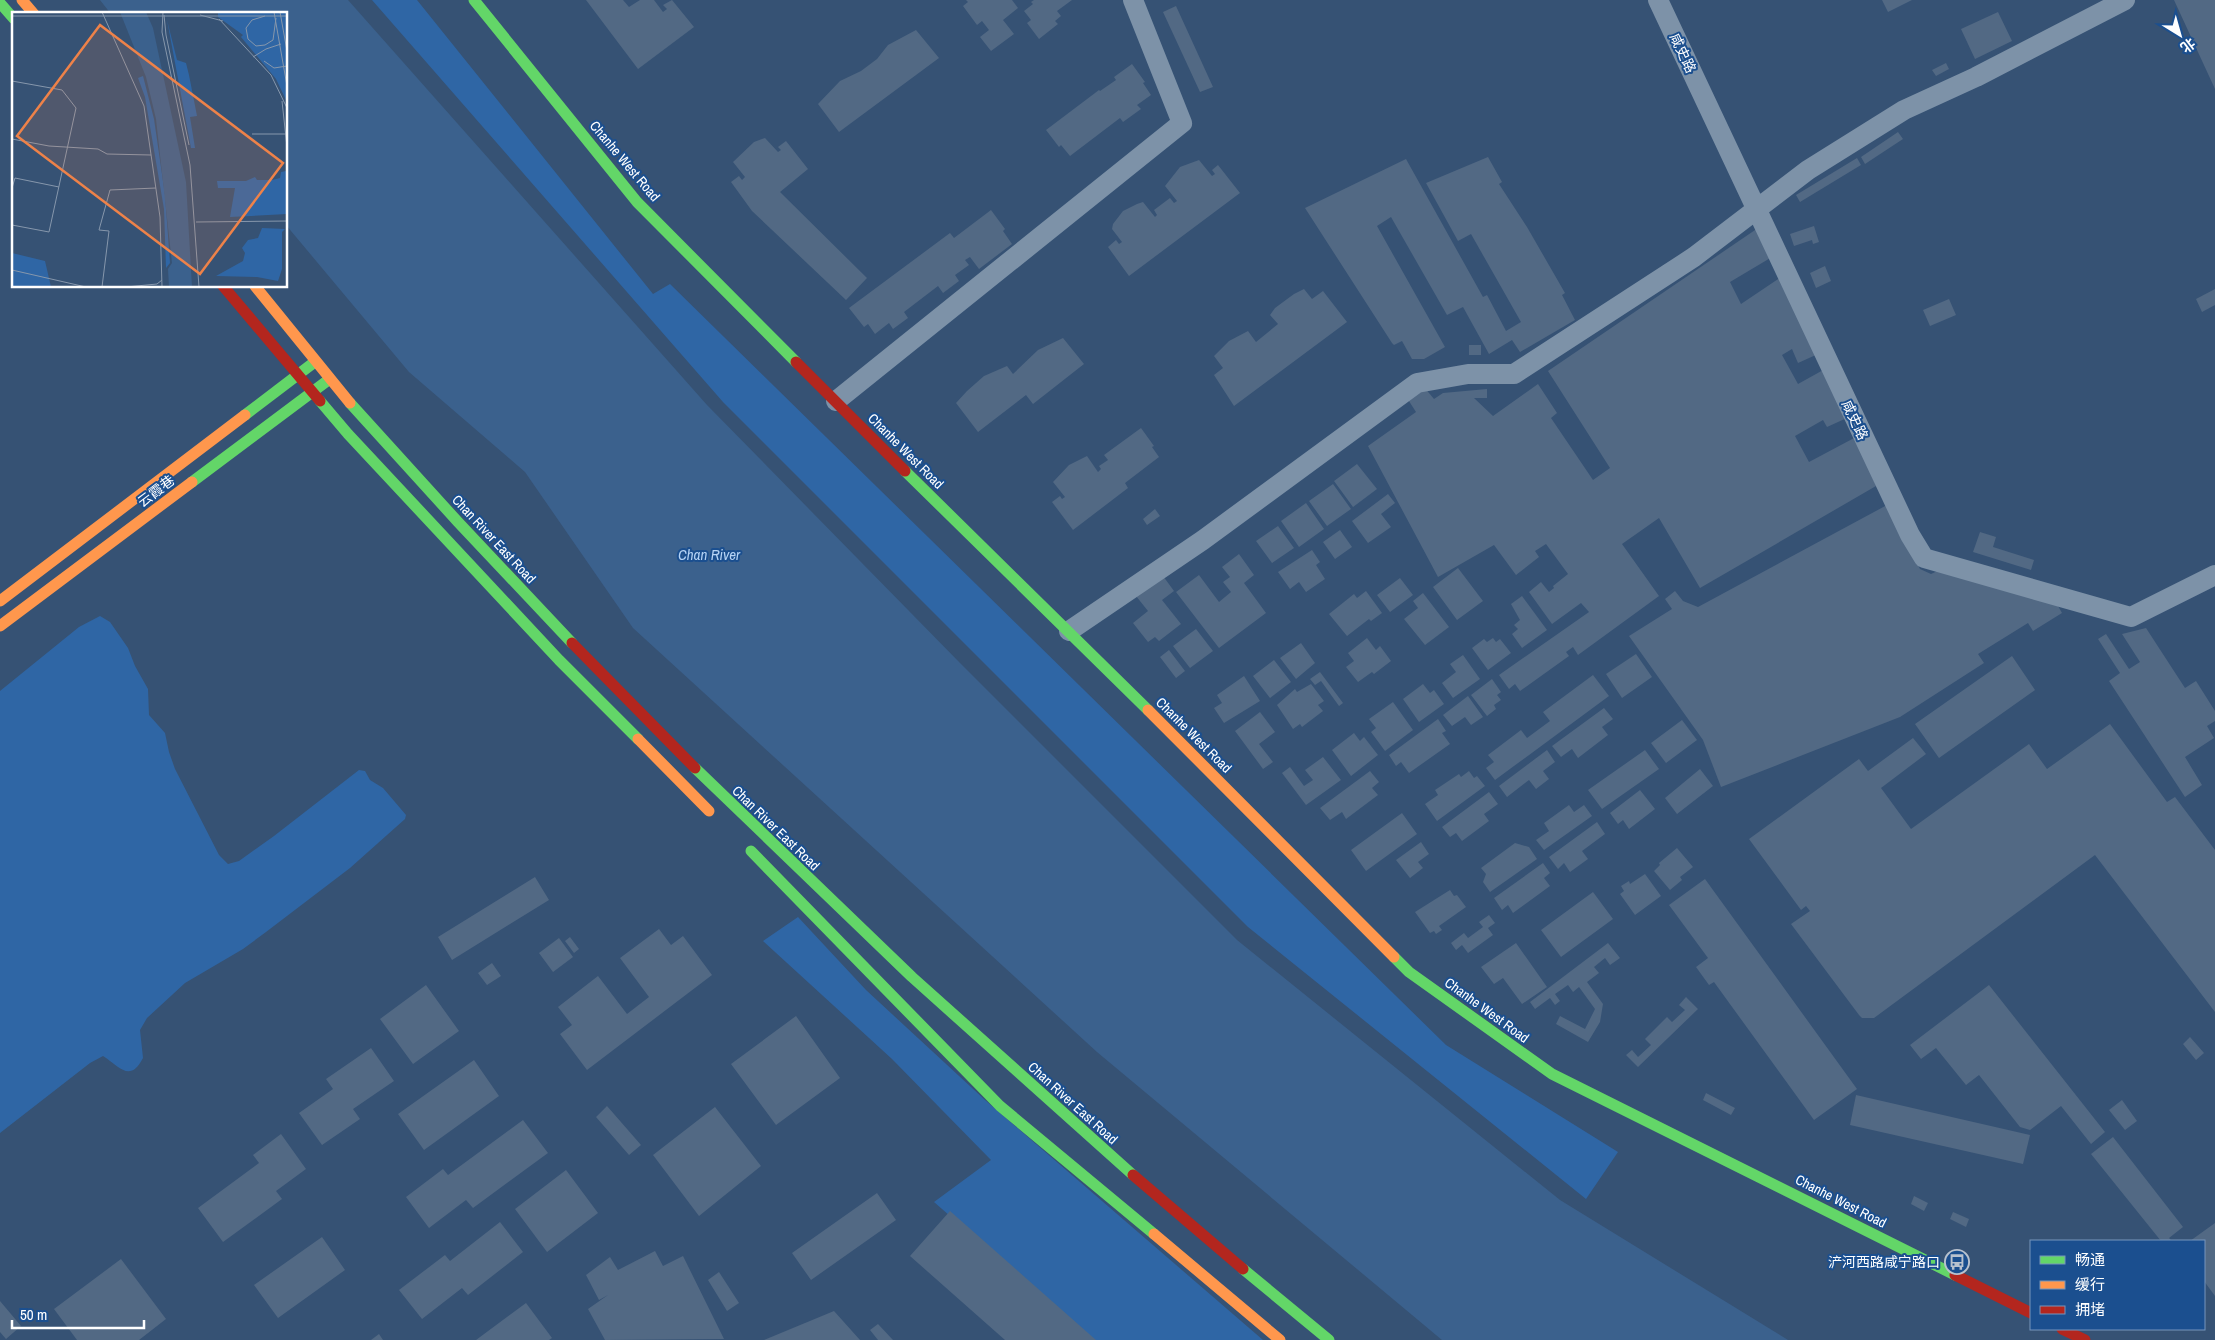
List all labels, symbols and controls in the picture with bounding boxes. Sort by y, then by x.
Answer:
north arrow [2155,10,2205,60]
inset map [12,12,288,288]
street label: 咸史路 [1666,30,1700,76]
text: 北 [2177,34,2199,57]
street label: Chanhe West Road [586,117,664,205]
street label: 咸史路 [1838,397,1872,443]
street label: Chanhe West Road [864,409,948,493]
street label: 云霞巷 [134,471,178,511]
street label: Chan River East Road [448,491,540,587]
water label: Chan River [678,544,741,565]
street label: Chanhe West Road [1152,693,1236,777]
street label: Chan River East Road [728,782,824,874]
street label: Chanhe West Road [1441,973,1533,1047]
street label: Chan River East Road [1024,1058,1122,1148]
street label: Chanhe West Road [1792,1170,1890,1232]
legend [2030,1240,2205,1330]
bus stop icon: 浐河西路咸宁路口 [1944,1249,1970,1275]
text: 畅通 [2075,1249,2105,1270]
place label: 浐河西路咸宁路口 [1828,1253,1940,1271]
text: 缓行 [2075,1274,2105,1295]
scale bar [12,1298,145,1330]
text: 拥堵 [2075,1299,2105,1320]
text: 50 m [20,1304,47,1325]

